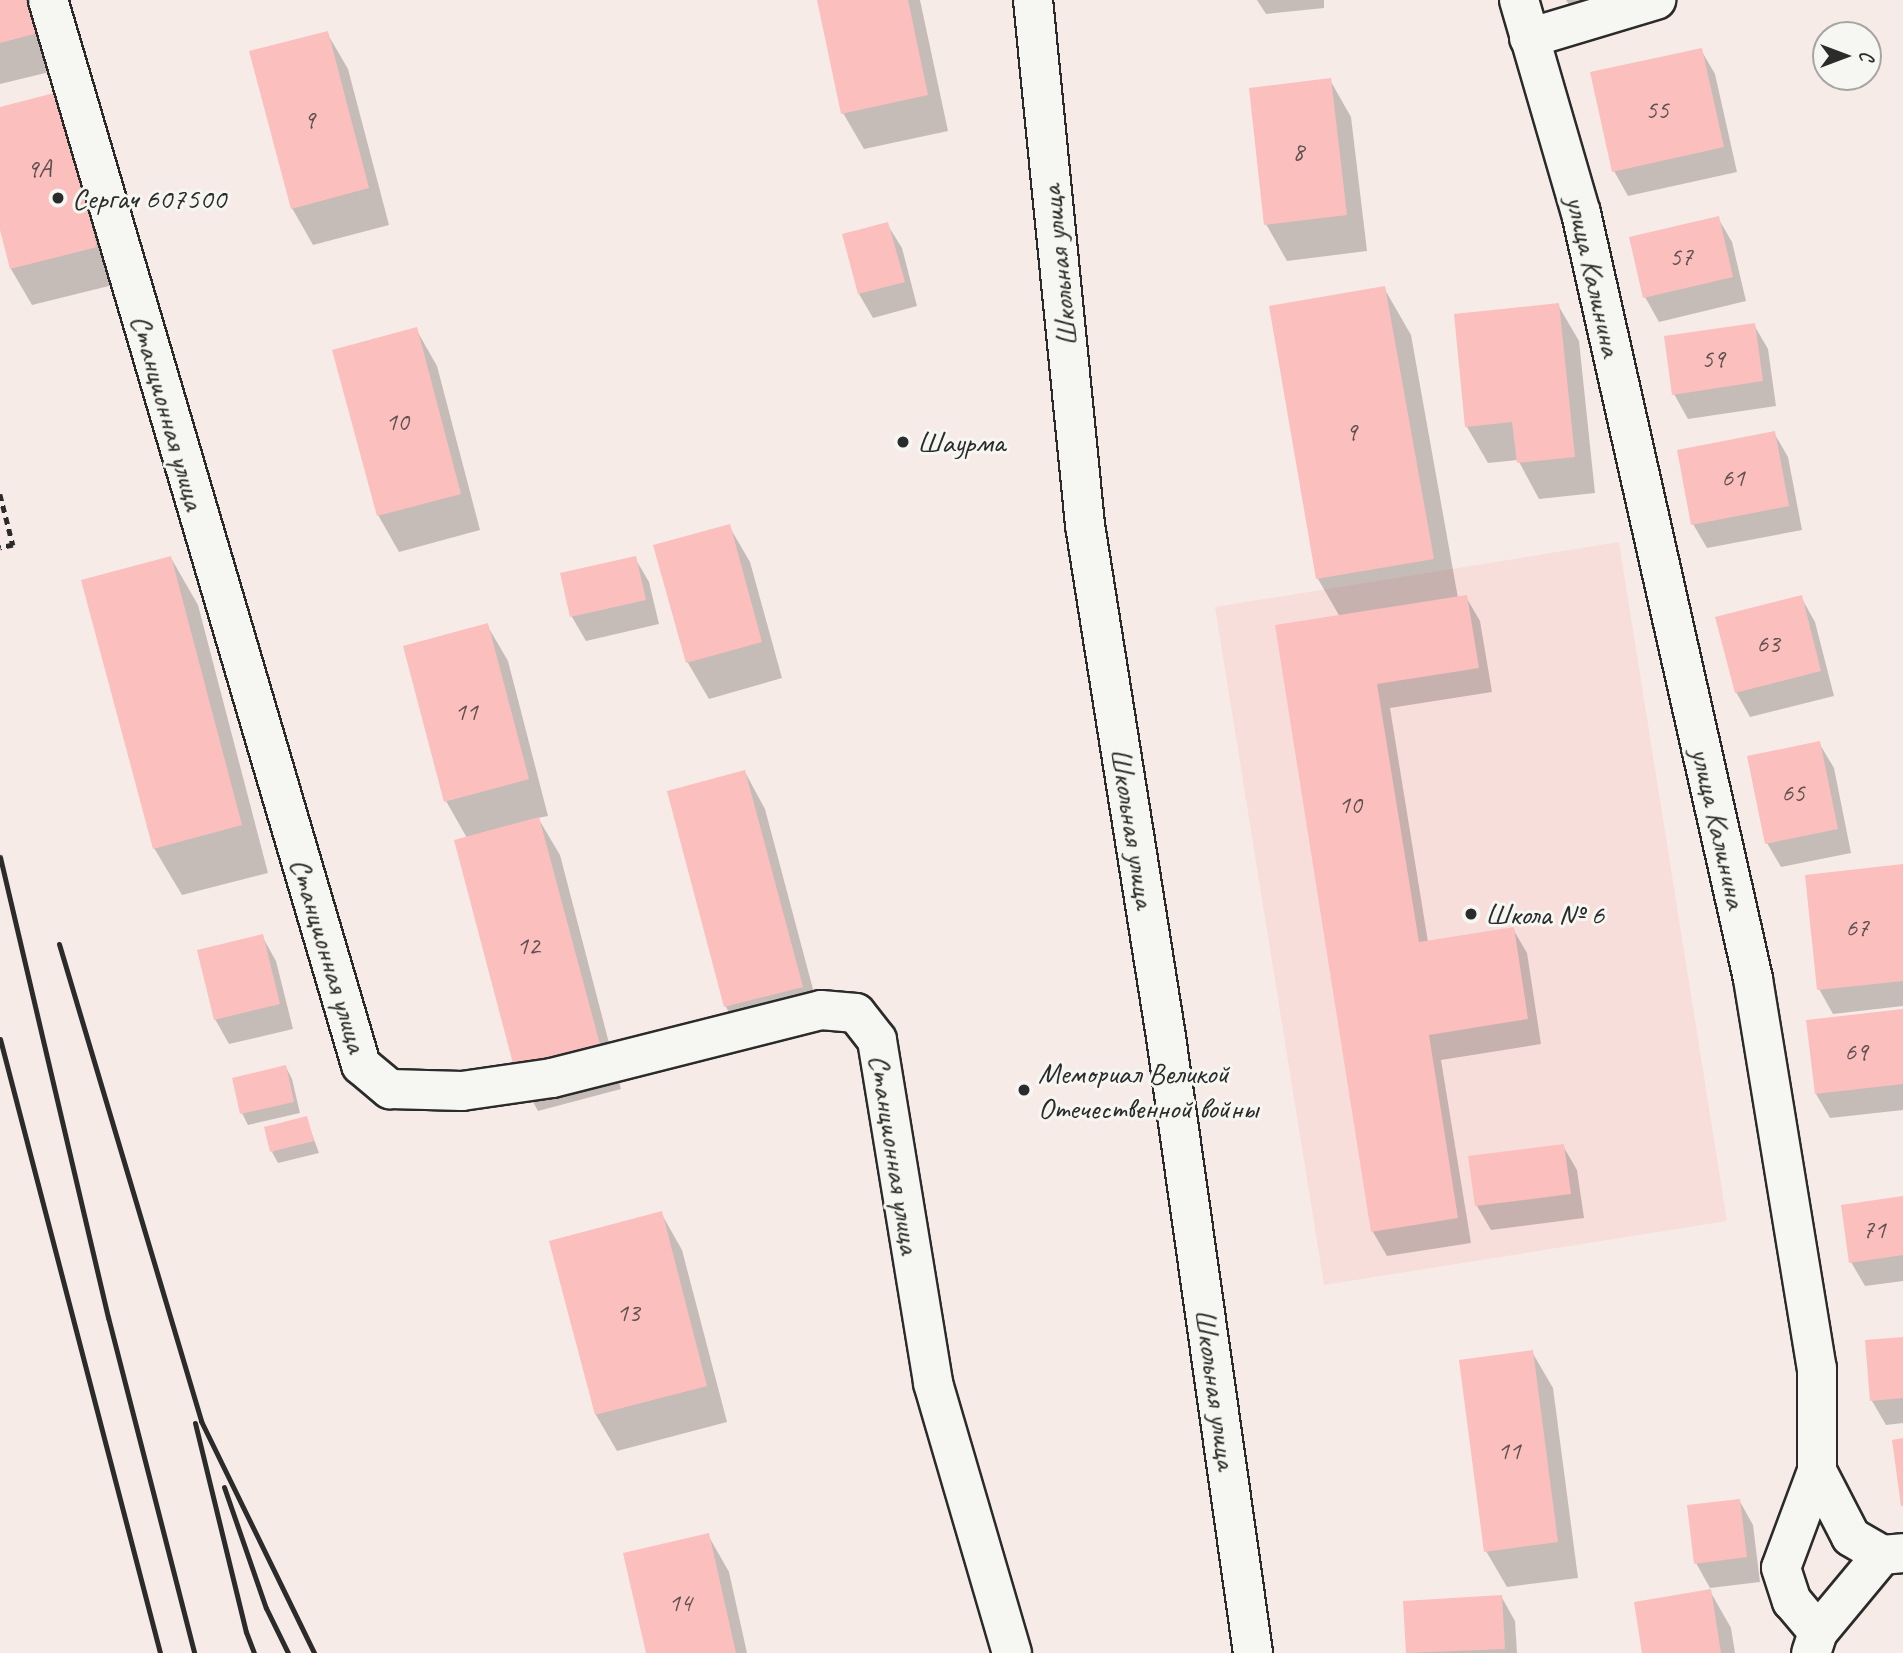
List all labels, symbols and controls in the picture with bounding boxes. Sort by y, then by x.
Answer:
north arrow [1812,21,1882,91]
text: С [1854,51,1878,61]
house number: 55 [1645,94,1669,126]
house number: 9 [303,104,315,136]
house number: 8 [1292,136,1304,168]
house number: 9А [27,153,51,185]
place label: Сергач 607500 [72,180,226,216]
street label: Школьная улица [1033,183,1085,349]
marker: Сергач 607500 [50,190,66,206]
street label: улица Калинина [1558,192,1630,360]
house number: 57 [1669,241,1693,273]
street label: Станционная улица [123,309,213,515]
house number: 59 [1701,343,1725,375]
house number: 10 [385,406,409,438]
house number: 9 [1345,416,1357,448]
place label: Шаурма [917,424,1005,460]
marker: Шаурма [895,434,911,450]
house number: 61 [1721,462,1745,494]
house number: 63 [1756,628,1780,660]
house number: 11 [454,696,478,728]
street label: улица Калинина [1683,744,1755,912]
street label: Школьная улица [1102,745,1164,911]
house number: 65 [1781,777,1805,809]
house number: 10 [1338,789,1362,821]
street label: Станционная улица [282,852,376,1058]
place label: Школа № 6 [1485,896,1604,932]
marker: Школа № 6 [1463,906,1479,922]
house number: 67 [1845,912,1869,944]
house number: 12 [516,930,540,962]
house number: 69 [1844,1036,1868,1068]
street label: Станционная улица [861,1051,929,1257]
place label: Мемориал Великой Отечественной войны [1038,1055,1258,1126]
marker: Мемориал Великой Отечественной войны [1016,1082,1032,1098]
house number: 71 [1862,1214,1886,1246]
house number: 13 [616,1297,640,1329]
street label: Школьная улица [1187,1306,1245,1472]
house number: 11 [1497,1435,1521,1467]
house number: 14 [668,1587,692,1619]

